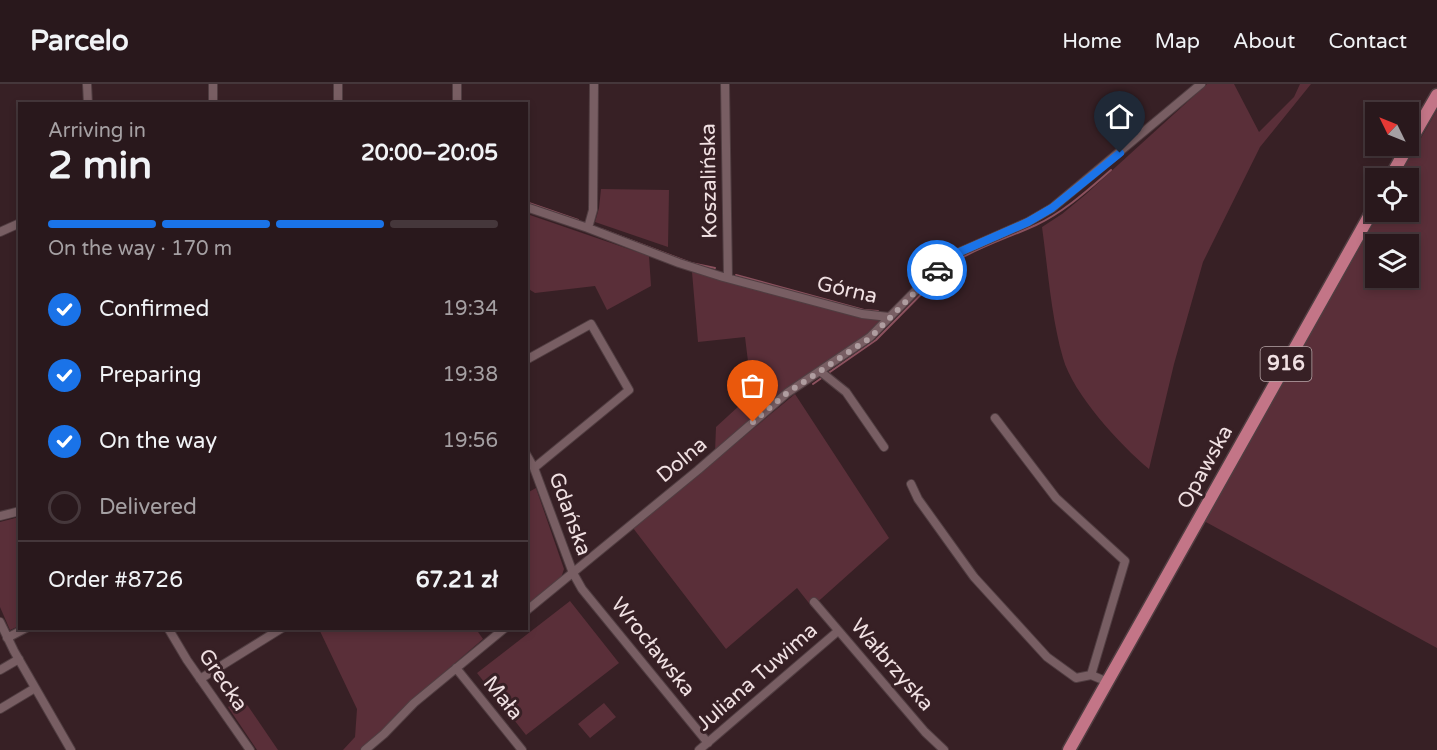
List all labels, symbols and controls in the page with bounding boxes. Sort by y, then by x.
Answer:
text: Parcelo [30,24,129,58]
text: Home [1062,29,1122,54]
text: Map [1155,29,1200,54]
text: About [1233,29,1295,54]
text: Contact [1328,29,1407,54]
pin [1094,91,1145,153]
icon: home [1103,100,1136,133]
north arrow [1365,102,1419,156]
map controls [1365,102,1419,288]
text: Arriving in [48,119,146,143]
street label: Koszalińska [695,123,723,239]
text: 20:00–20:05 [361,140,498,166]
text: 2 min [48,142,152,189]
button: locate [1365,168,1419,222]
button: layers [1365,234,1419,288]
text: On the way · 170 m [48,237,232,261]
courier [907,240,967,300]
icon: car [921,254,954,287]
street label: Górna [814,271,880,309]
icon: check [48,293,81,326]
text: Confirmed [99,296,209,322]
text: 19:34 [443,297,498,321]
road number: 916 [1260,347,1312,381]
icon: check [48,359,81,392]
pin [727,360,778,422]
text: Preparing [99,362,202,388]
text: 19:38 [443,363,498,387]
icon: bag [736,369,769,402]
street label: Opawska [1172,421,1238,513]
icon: check [48,425,81,458]
text: On the way [99,428,217,454]
text: 19:56 [443,429,498,453]
street label: Dolna [652,432,712,488]
street label: Gdańska [543,469,597,559]
text: Delivered [99,494,197,520]
text: Order #8726 [48,567,183,593]
text: 67.21 zł [416,567,498,593]
street label: Wrocławska [606,593,700,701]
street label: Wałbrzyska [845,614,939,716]
street label: Juliana Tuwima [691,618,823,736]
street label: Grecka [193,644,253,716]
street label: Mała [478,671,528,725]

